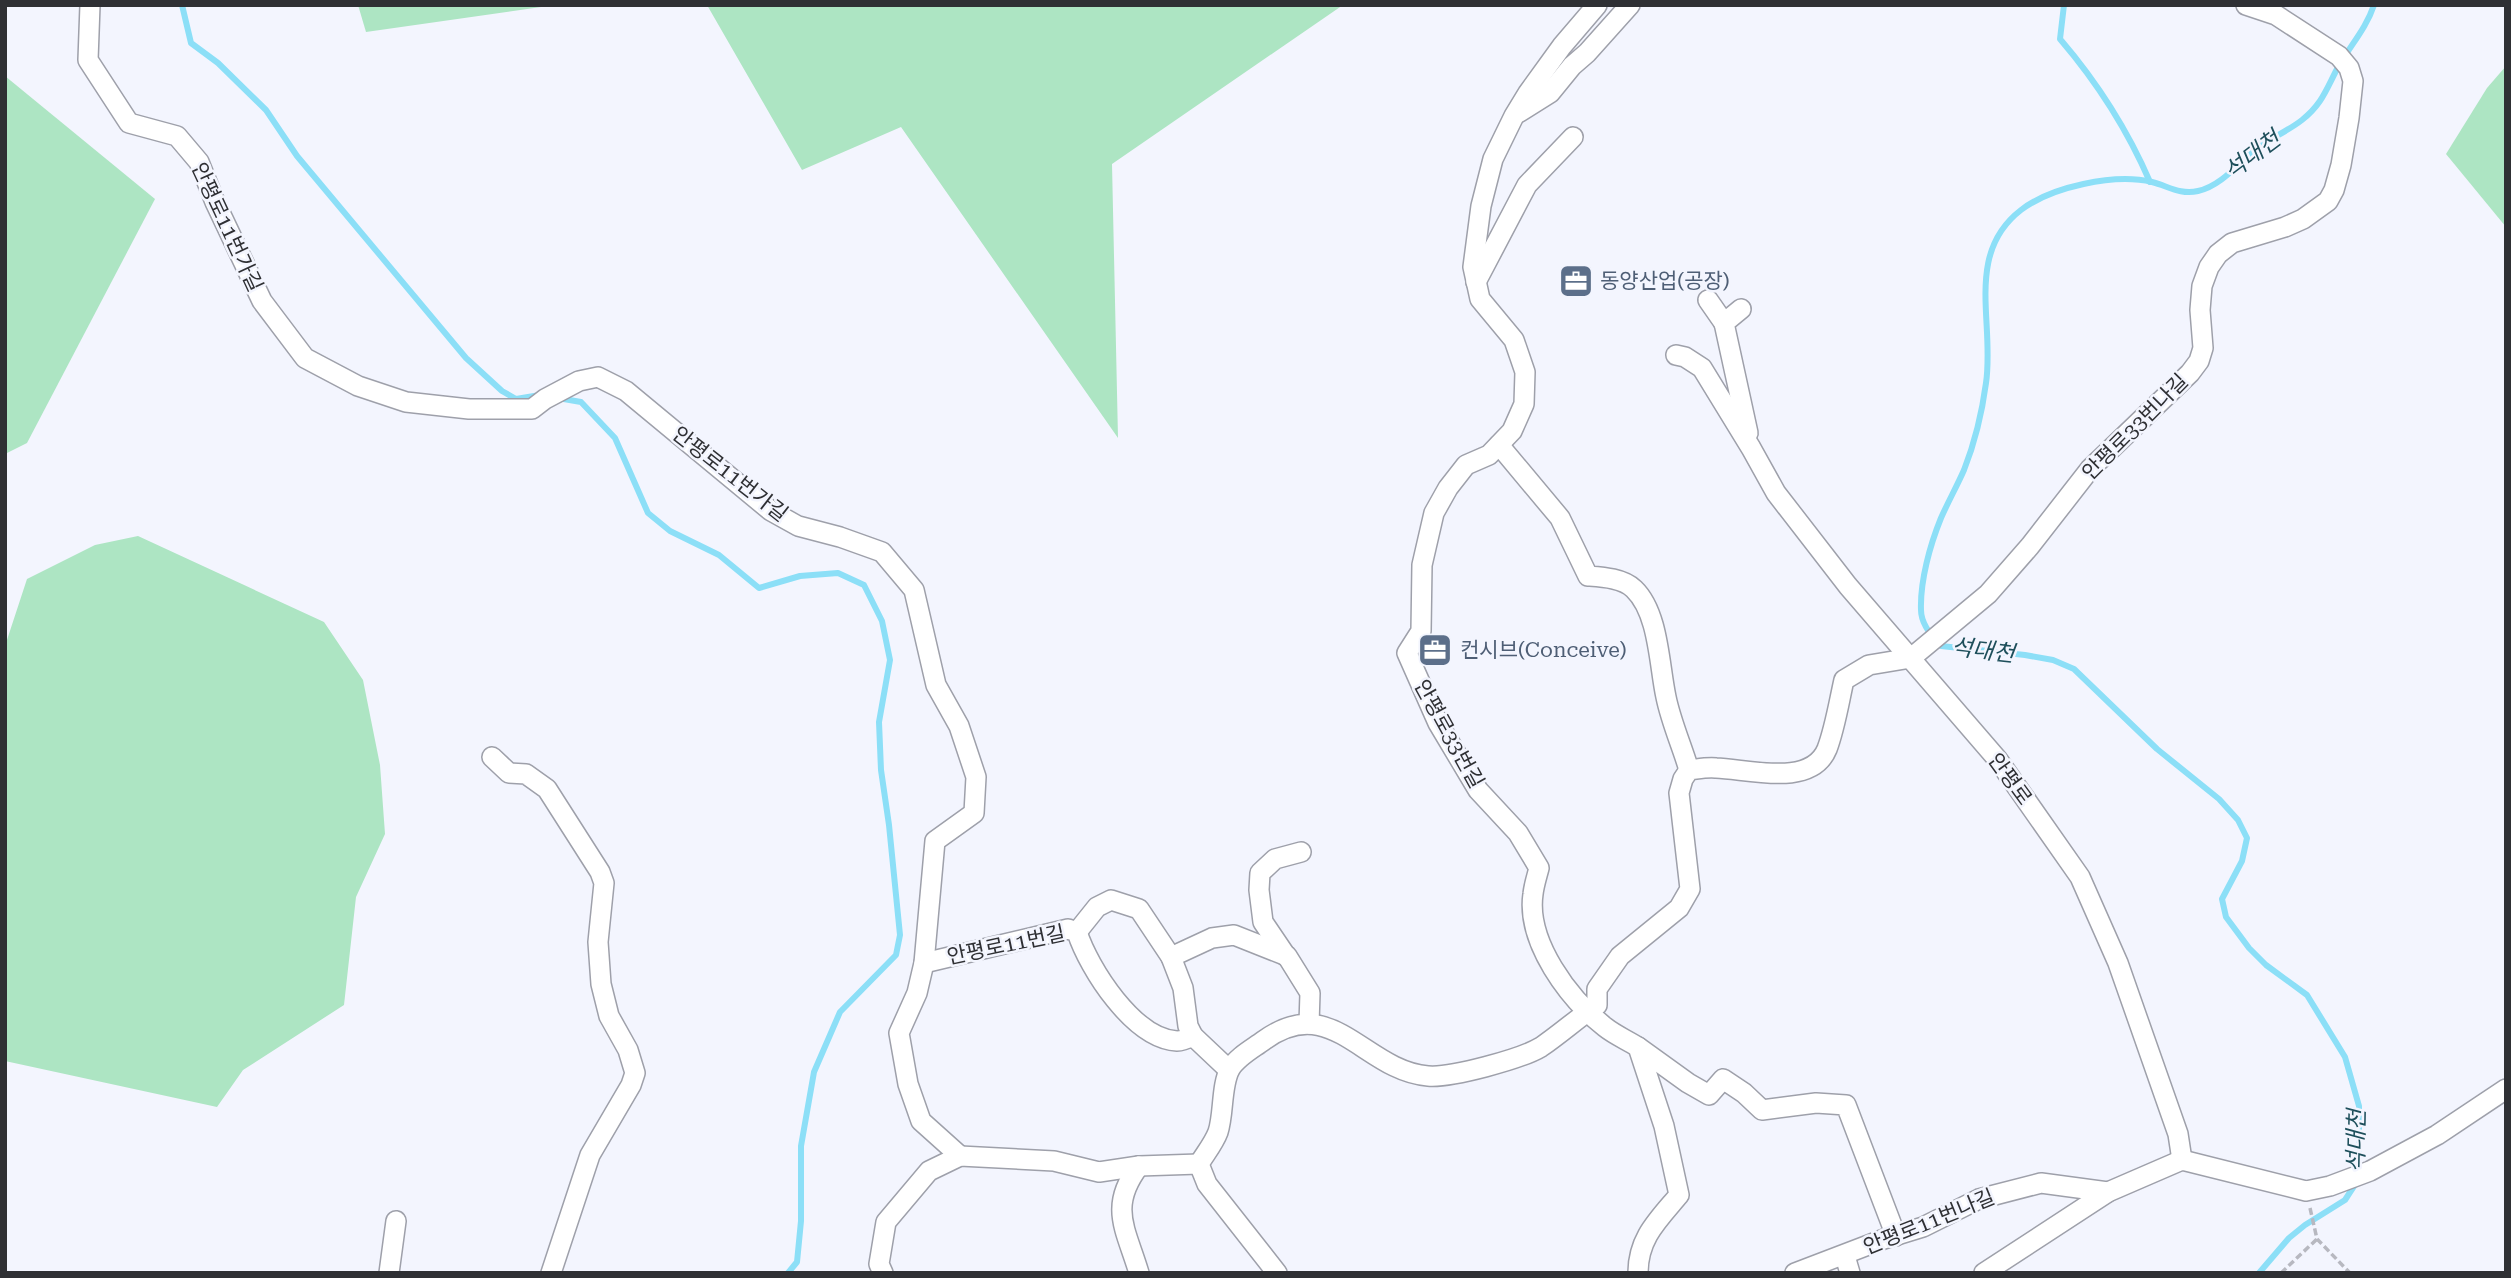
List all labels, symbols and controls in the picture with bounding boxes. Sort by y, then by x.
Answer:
water label: 석대천 [2219,124,2288,185]
street label: 안평로11번가길 [187,159,267,295]
office icon: 동양산업(공장) [1557,262,1595,300]
place label: 동양산업(공장) [1600,269,1730,293]
street label: 안평로33번나길 [2077,369,2193,485]
street label: 안평로11번가길 [668,422,792,526]
office icon: 컨시브(Conceive) [1416,631,1454,669]
water label: 석대천 [1950,633,2019,668]
place label: 컨시브(Conceive) [1460,638,1627,662]
street label: 안평로33번길 [1409,676,1489,792]
street label: 안평로 [1983,748,2037,810]
street label: 안평로11번길 [945,921,1067,969]
water label: 석대천 [2342,1106,2371,1173]
street label: 안평로11번나길 [1860,1185,1998,1259]

